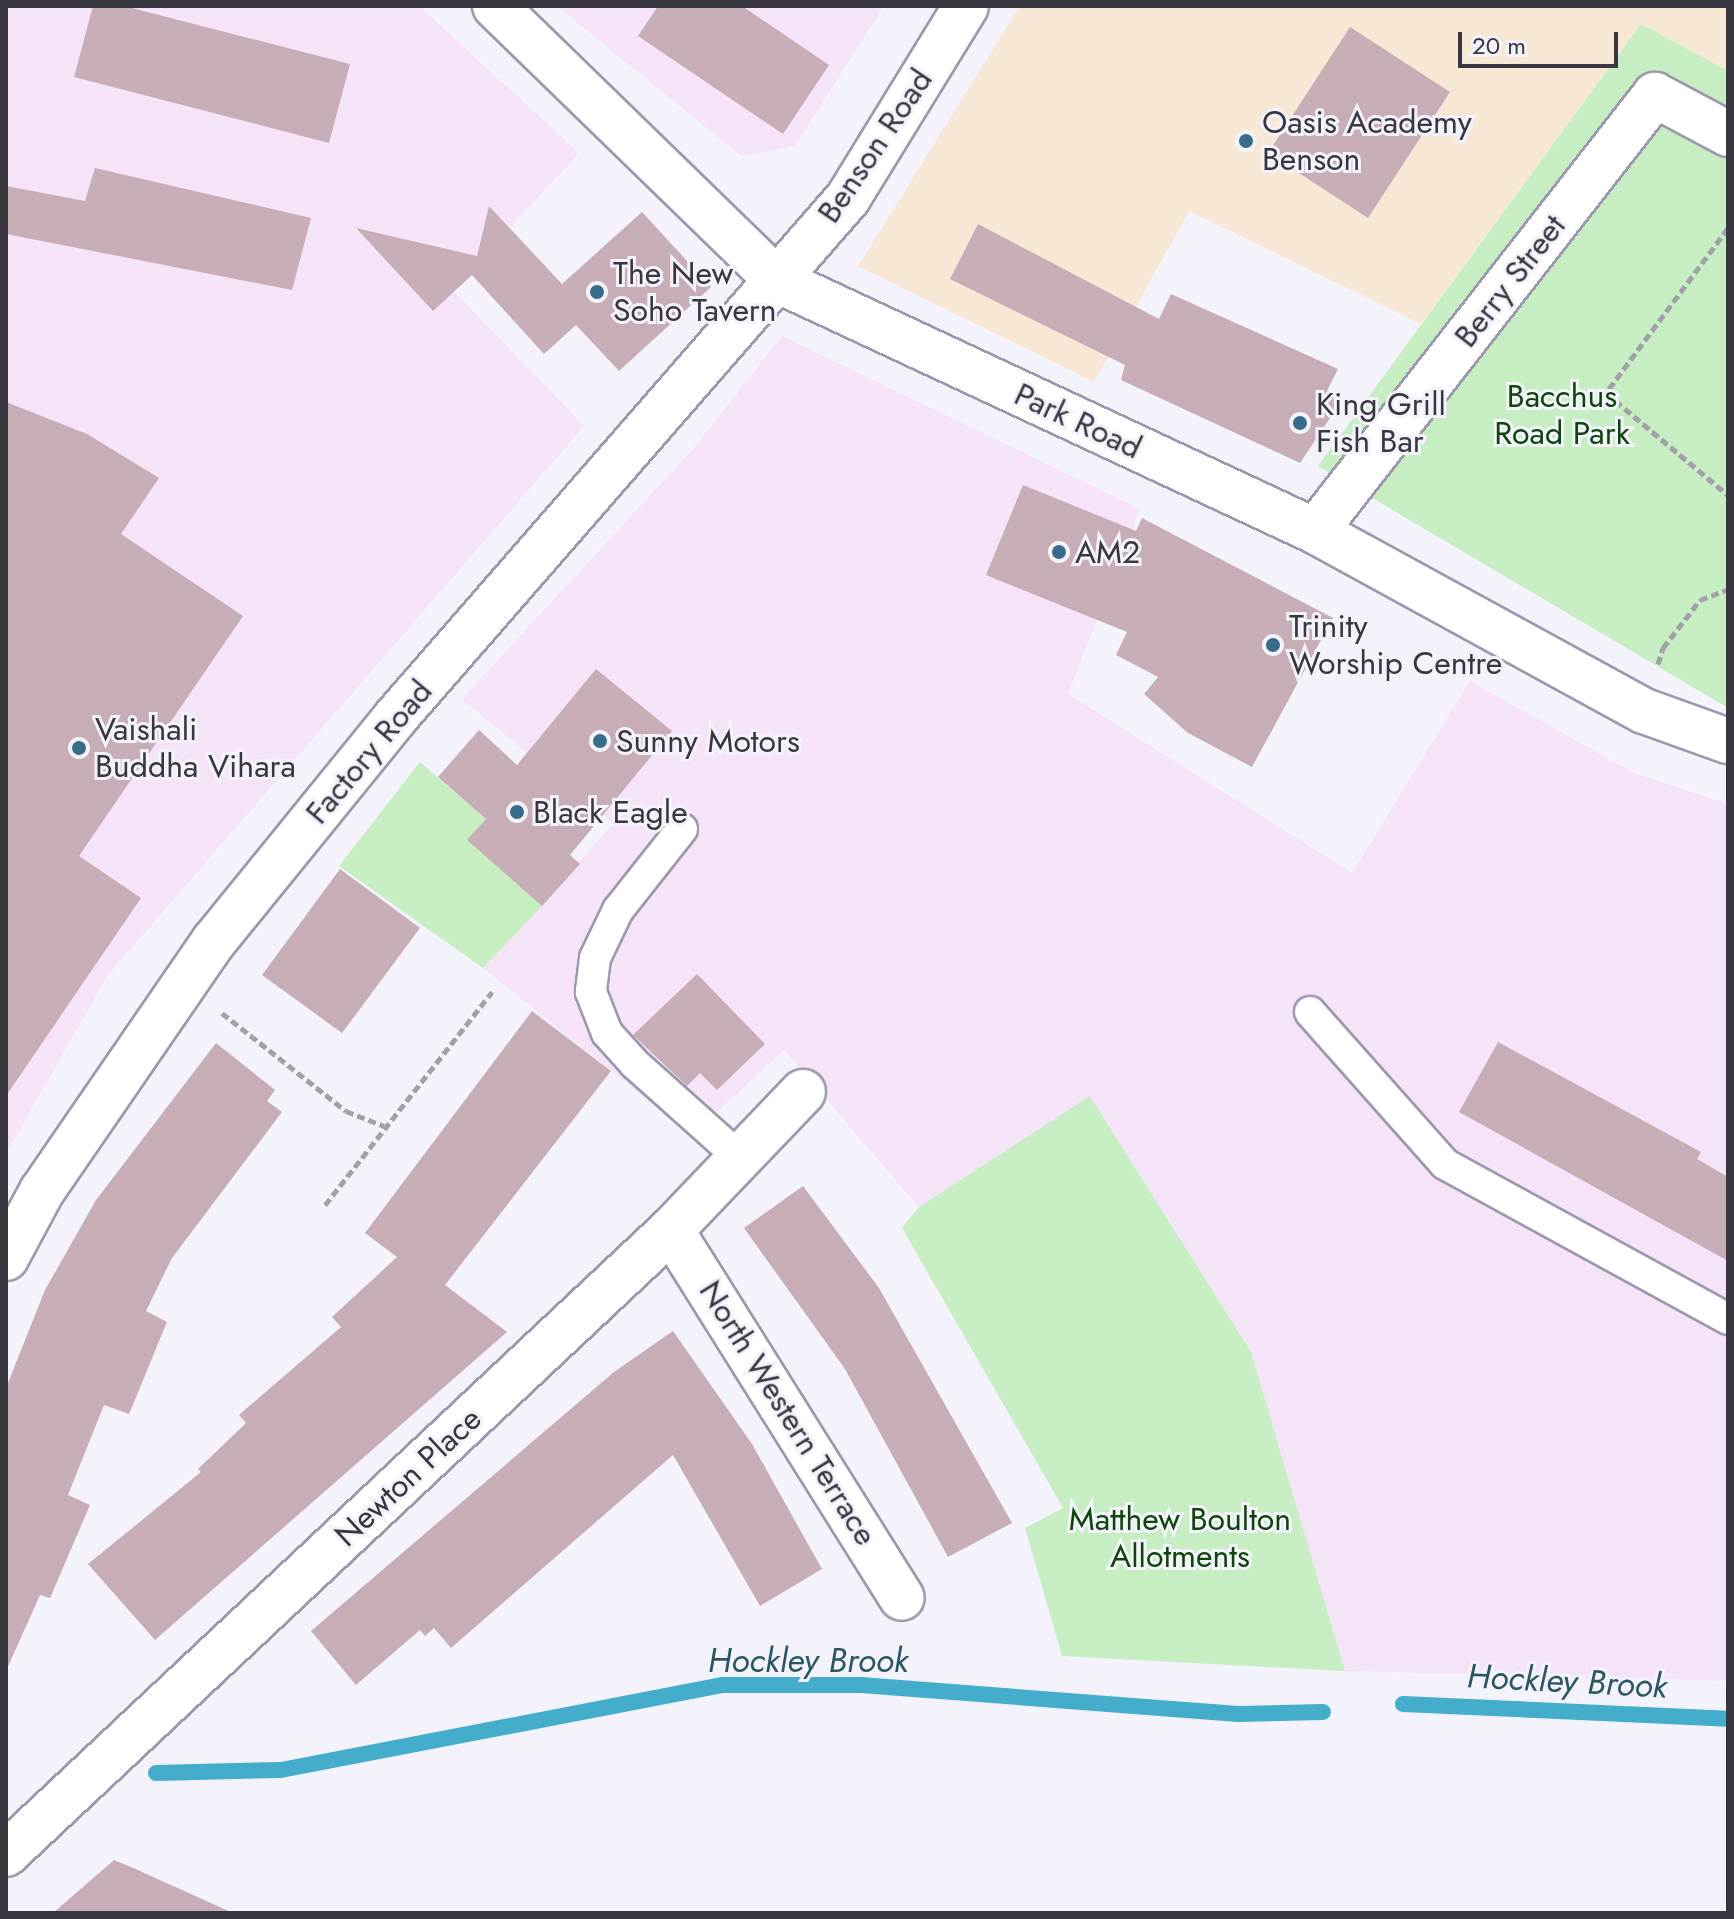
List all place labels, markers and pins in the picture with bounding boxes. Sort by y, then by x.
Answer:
place label: Oasis Academy Benson [1262,104,1472,179]
marker: Oasis Academy Benson [1237,132,1255,150]
place label: The New Soho Tavern [613,255,777,330]
marker: The New Soho Tavern [588,283,606,301]
place label: King Grill Fish Bar [1316,386,1446,461]
marker: King Grill Fish Bar [1291,414,1309,432]
place label: AM2 [1075,533,1140,571]
marker: AM2 [1050,543,1068,561]
place label: Trinity Worship Centre [1289,608,1502,683]
marker: Trinity Worship Centre [1264,636,1282,654]
place label: Vaishali Buddha Vihara [95,711,296,786]
place label: Sunny Motors [616,722,800,760]
marker: Sunny Motors [591,732,609,750]
marker: Vaishali Buddha Vihara [70,739,88,757]
place label: Black Eagle [533,793,688,831]
marker: Black Eagle [508,803,526,821]

